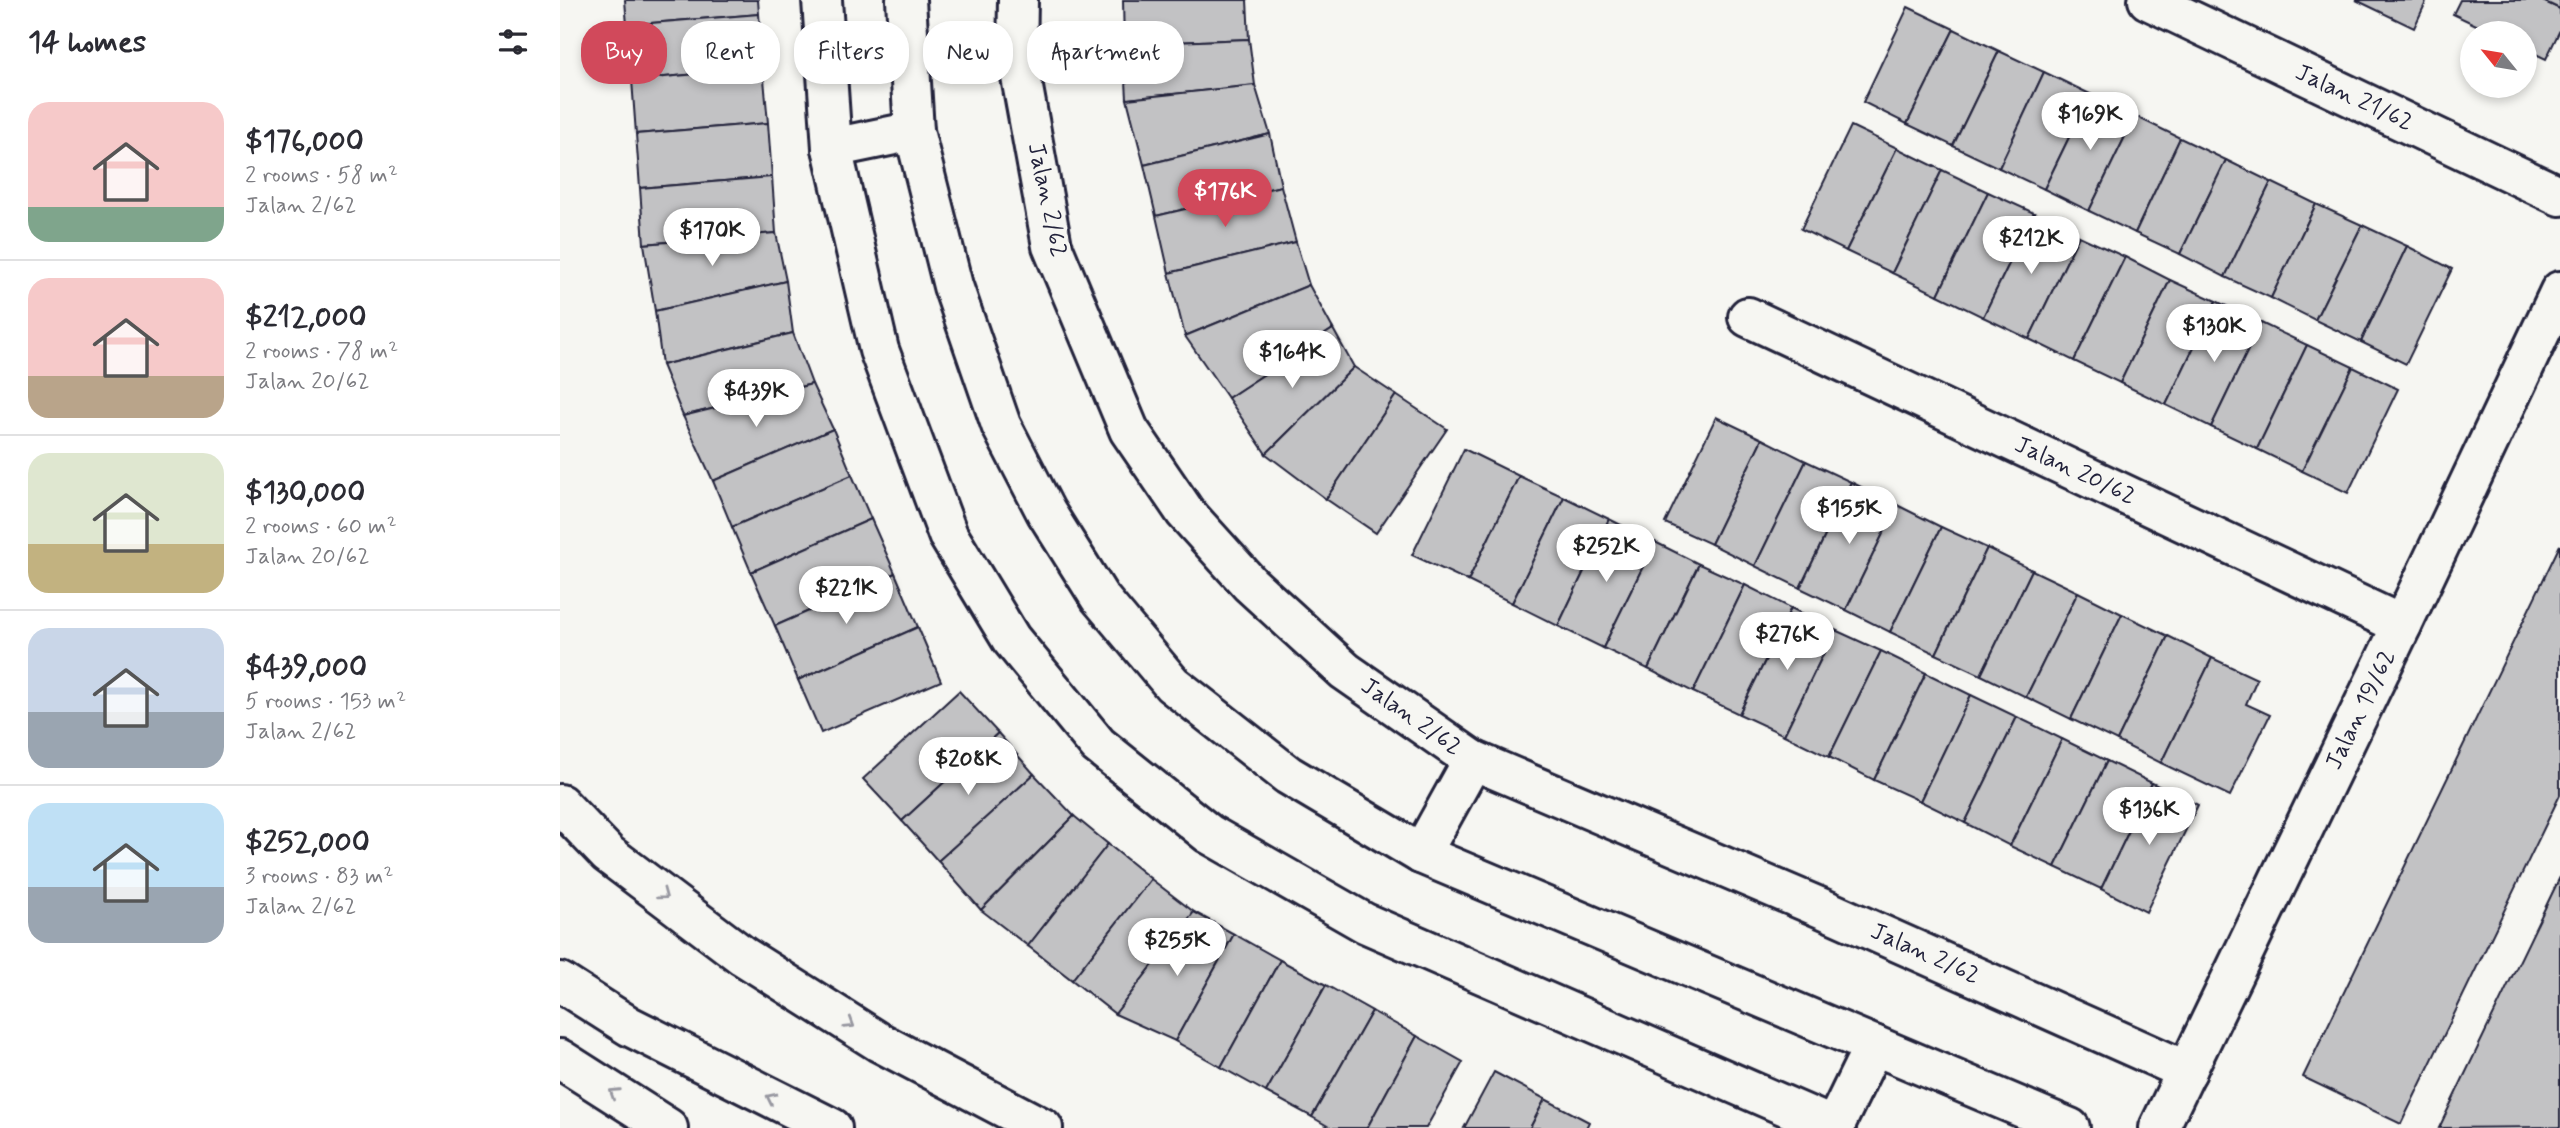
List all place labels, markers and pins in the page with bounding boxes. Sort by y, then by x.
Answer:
pin: $169K [2041,92,2139,152]
pin: $176K [1176,170,1274,229]
pin: $170K [663,208,761,268]
pin: $212K [1982,216,2080,276]
pin: $130K [2165,304,2263,364]
pin: $164K [1243,330,1341,390]
pin: $439K [707,370,805,429]
pin: $155K [1800,486,1898,546]
pin: $252K [1557,524,1655,584]
pin: $221K [797,566,895,626]
pin: $276K [1738,612,1836,672]
pin: $208K [919,738,1017,797]
pin: $136K [2100,788,2198,847]
pin: $255K [1128,918,1226,978]

